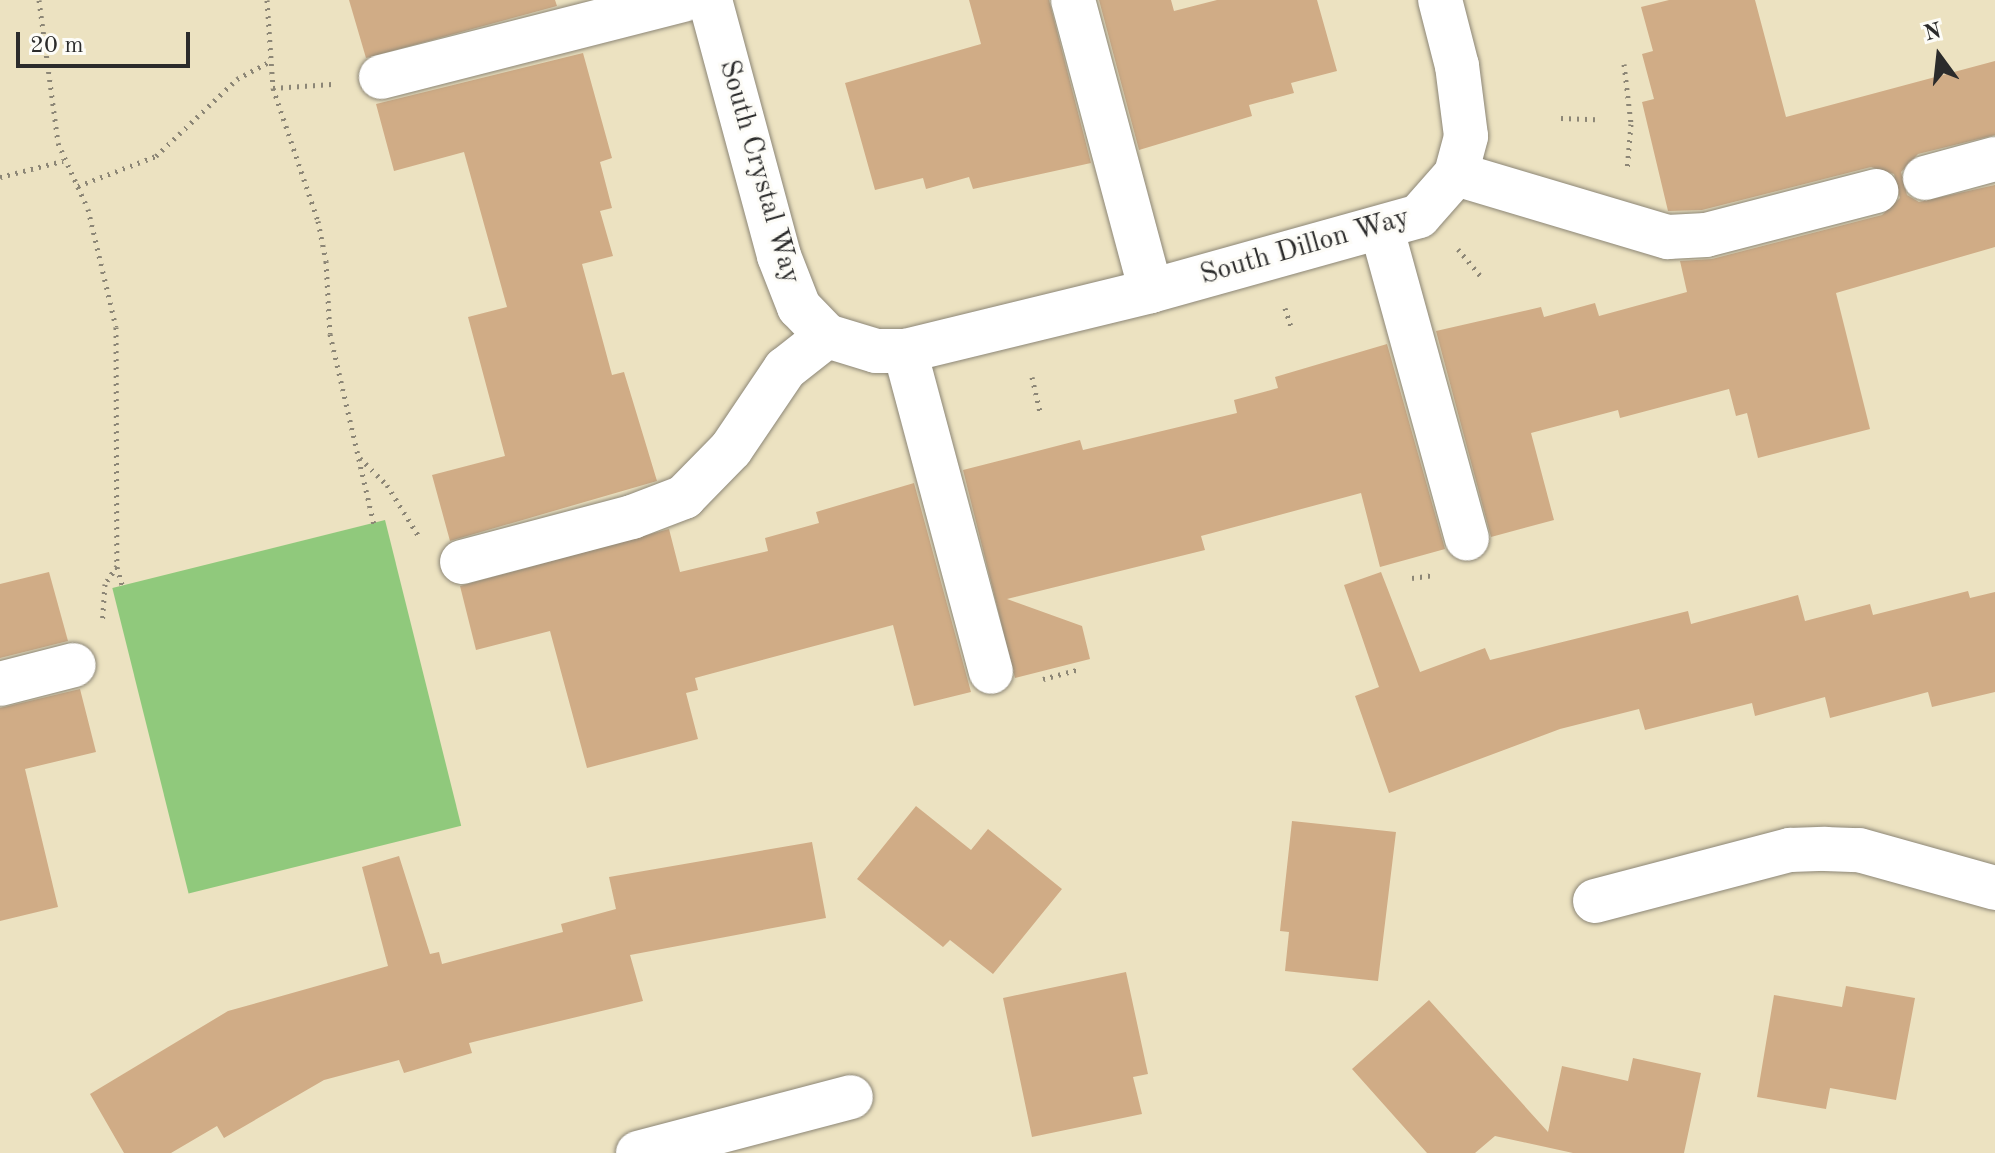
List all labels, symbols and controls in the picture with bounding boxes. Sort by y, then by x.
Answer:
scale bar [20,16,194,66]
north arrow [1899,16,1979,96]
text: N [1922,20,1944,46]
text: 20 m [30,34,84,58]
street label: South Crystal Way [711,56,807,288]
street label: South Dillon Way [1196,201,1414,293]

